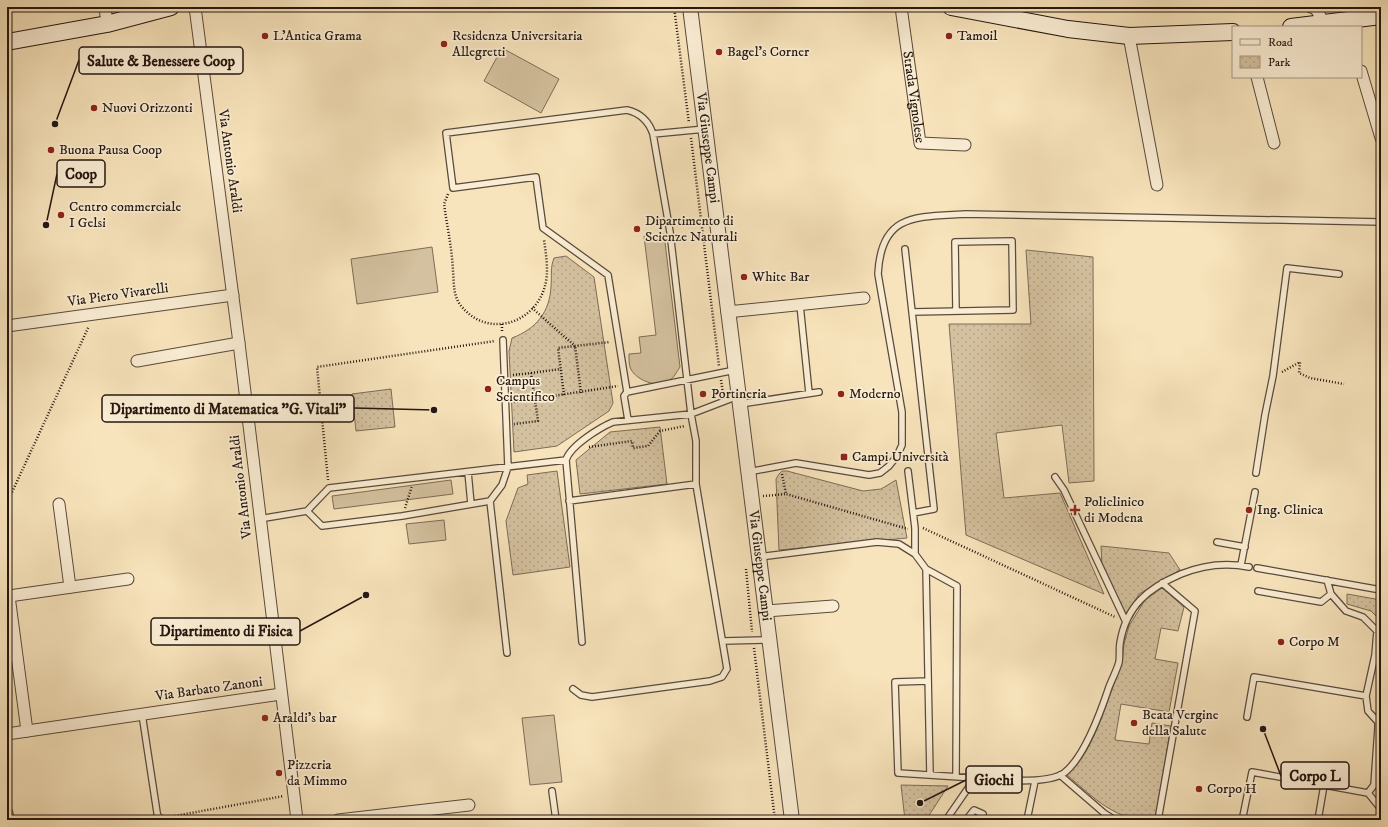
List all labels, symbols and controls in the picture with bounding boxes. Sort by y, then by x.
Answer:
legend [1232,26,1362,78]
place label: L'Antica Grama [273,27,362,45]
place label: Residenza Universitaria Allegretti [452,27,582,61]
place label: Tamoil [957,27,998,45]
marker: L'Antica Grama [260,31,270,41]
marker: Tamoil [944,31,954,41]
text: Road [1268,35,1293,50]
marker: Residenza Universitaria Allegretti [439,39,449,49]
place label: Bagel's Corner [727,43,810,61]
callout: Salute & Benessere Coop [79,47,243,74]
marker: Bagel's Corner [714,47,724,57]
street label: Strada Vignolese [898,50,929,144]
text: Salute & Benessere Coop [87,52,235,71]
text: Park [1268,55,1290,70]
street label: Via Giuseppe Campi [692,91,724,205]
place label: Nuovi Orizzonti [102,99,193,117]
marker: Nuovi Orizzonti [89,103,99,113]
street label: Via Antonio Araldi [214,107,246,214]
place label: Buona Pausa Coop [59,141,162,159]
marker: Buona Pausa Coop [46,145,56,155]
callout: Coop [57,160,105,187]
text: Coop [65,165,98,184]
place label: Centro commerciale I Gelsi [69,198,181,232]
marker: Centro commerciale I Gelsi [56,210,66,220]
place label: Dipartimento di Scienze Naturali [645,212,738,246]
marker: Dipartimento di Scienze Naturali [632,224,642,234]
place label: White Bar [751,268,810,286]
marker: White Bar [739,272,749,282]
street label: Via Piero Vivarelli [66,279,170,311]
place label: Campus Scientifico [496,372,555,406]
marker: Campus Scientifico [483,384,493,394]
place label: Portineria [711,385,767,403]
place label: Moderno [849,385,901,403]
marker: Portineria [698,389,708,399]
marker: Moderno [836,389,846,399]
callout: Dipartimento di Matematica "G. Vitali" [102,395,354,422]
text: Dipartimento di Matematica "G. Vitali" [110,400,347,419]
street label: Via Antonio Araldi [226,434,256,541]
place label: Campi Università [852,448,949,466]
marker: Campi Università [839,452,849,462]
place label: Policlinico di Modena [1084,493,1144,527]
place label: Ing. Clinica [1257,501,1323,519]
marker: Policlinico di Modena [1069,504,1081,516]
marker: Ing. Clinica [1244,505,1254,515]
street label: Via Giuseppe Campi [744,508,776,622]
callout: Dipartimento di Fisica [151,618,300,645]
text: Dipartimento di Fisica [159,622,293,641]
place label: Corpo M [1289,633,1340,651]
marker: Corpo M [1276,637,1286,647]
street label: Via Barbato Zanoni [153,673,264,706]
place label: Beata Vergine della Salute [1142,706,1219,740]
place label: Araldi's bar [273,709,337,727]
marker: Araldi's bar [260,713,270,723]
marker: Beata Vergine della Salute [1129,718,1139,728]
place label: Pizzeria da Mimmo [287,756,347,790]
callout: Corpo L [1281,762,1349,789]
callout: Giochi [966,766,1022,793]
text: Corpo L [1289,767,1341,786]
marker: Pizzeria da Mimmo [274,768,284,778]
text: Giochi [974,771,1014,790]
place label: Corpo H [1207,780,1257,798]
marker: Corpo H [1194,784,1204,794]

